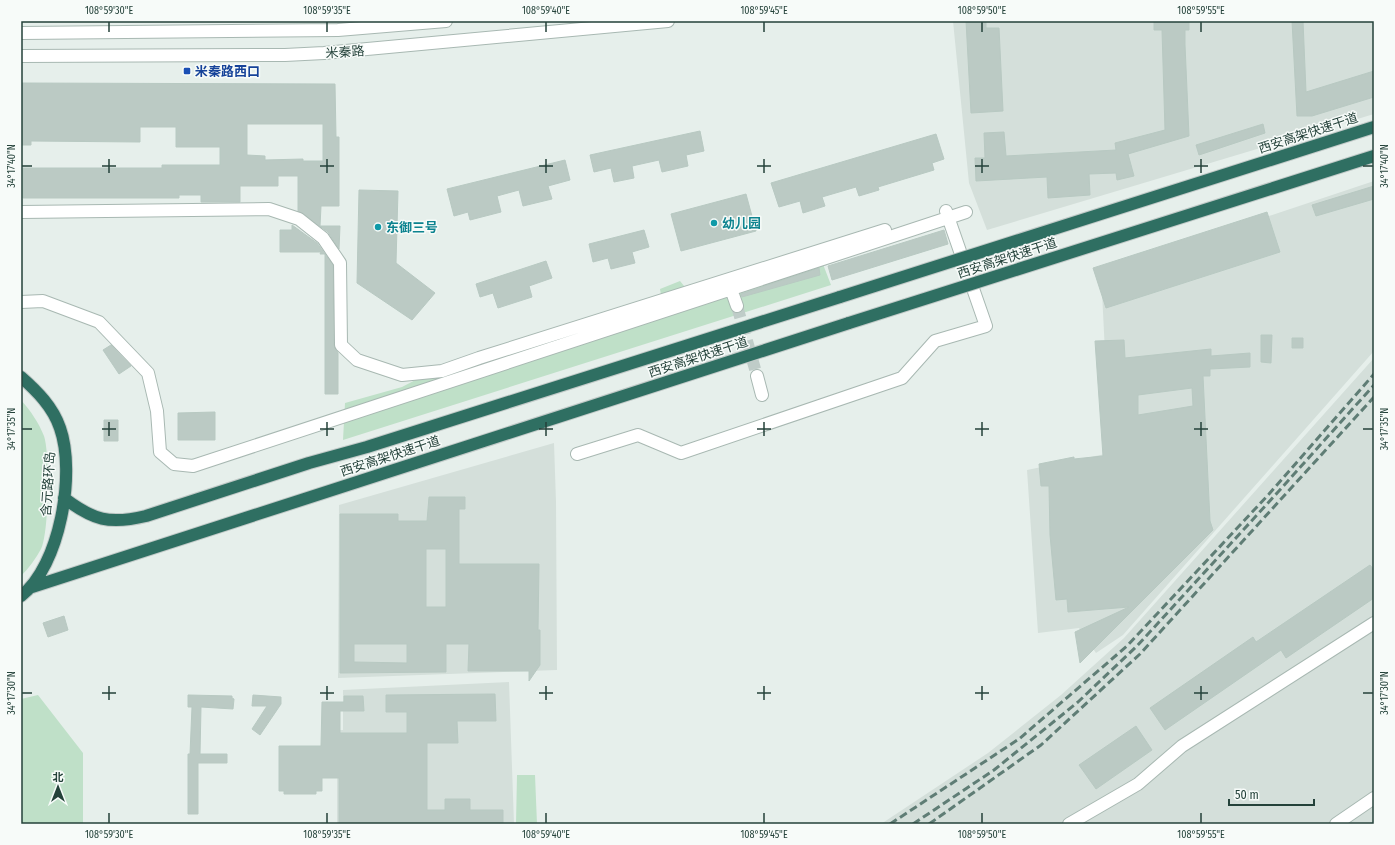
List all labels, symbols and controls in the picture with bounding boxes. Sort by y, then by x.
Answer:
text: 108°59'30"E [85,5,133,17]
text: 108°59'35"E [303,5,351,17]
text: 108°59'40"E [522,5,570,17]
text: 108°59'45"E [740,5,788,17]
text: 108°59'50"E [958,5,1006,17]
text: 108°59'55"E [1177,5,1225,17]
street label: 米秦路 [325,43,365,61]
place label: 米秦路西口 [195,64,260,79]
marker: 米秦路西口 [182,66,192,76]
street label: 西安高架快速干道 [1256,110,1360,156]
text: 34°17'40"N [6,144,18,188]
text: 34°17'40"N [1379,144,1391,188]
place label: 幼儿园 [722,216,761,231]
marker: 幼儿园 [709,218,719,228]
place label: 东御三号 [386,220,438,235]
marker: 东御三号 [373,222,383,232]
street label: 西安高架快速干道 [955,235,1059,281]
street label: 西安高架快速干道 [646,334,750,380]
text: 34°17'35"N [6,408,18,450]
text: 34°17'35"N [1379,408,1391,450]
street label: 西安高架快速干道 [338,433,442,479]
street label: 含元路环岛 [38,451,58,517]
text: 34°17'30"N [6,671,18,715]
text: 34°17'30"N [1379,671,1391,715]
north arrow [38,767,78,807]
text: 北 [53,771,64,784]
scale bar [1229,781,1314,807]
text: 50 m [1235,788,1259,802]
text: 108°59'30"E [85,829,133,841]
text: 108°59'35"E [303,829,351,841]
text: 108°59'40"E [522,829,570,841]
text: 108°59'45"E [740,829,788,841]
text: 108°59'50"E [958,829,1006,841]
text: 108°59'55"E [1177,829,1225,841]

